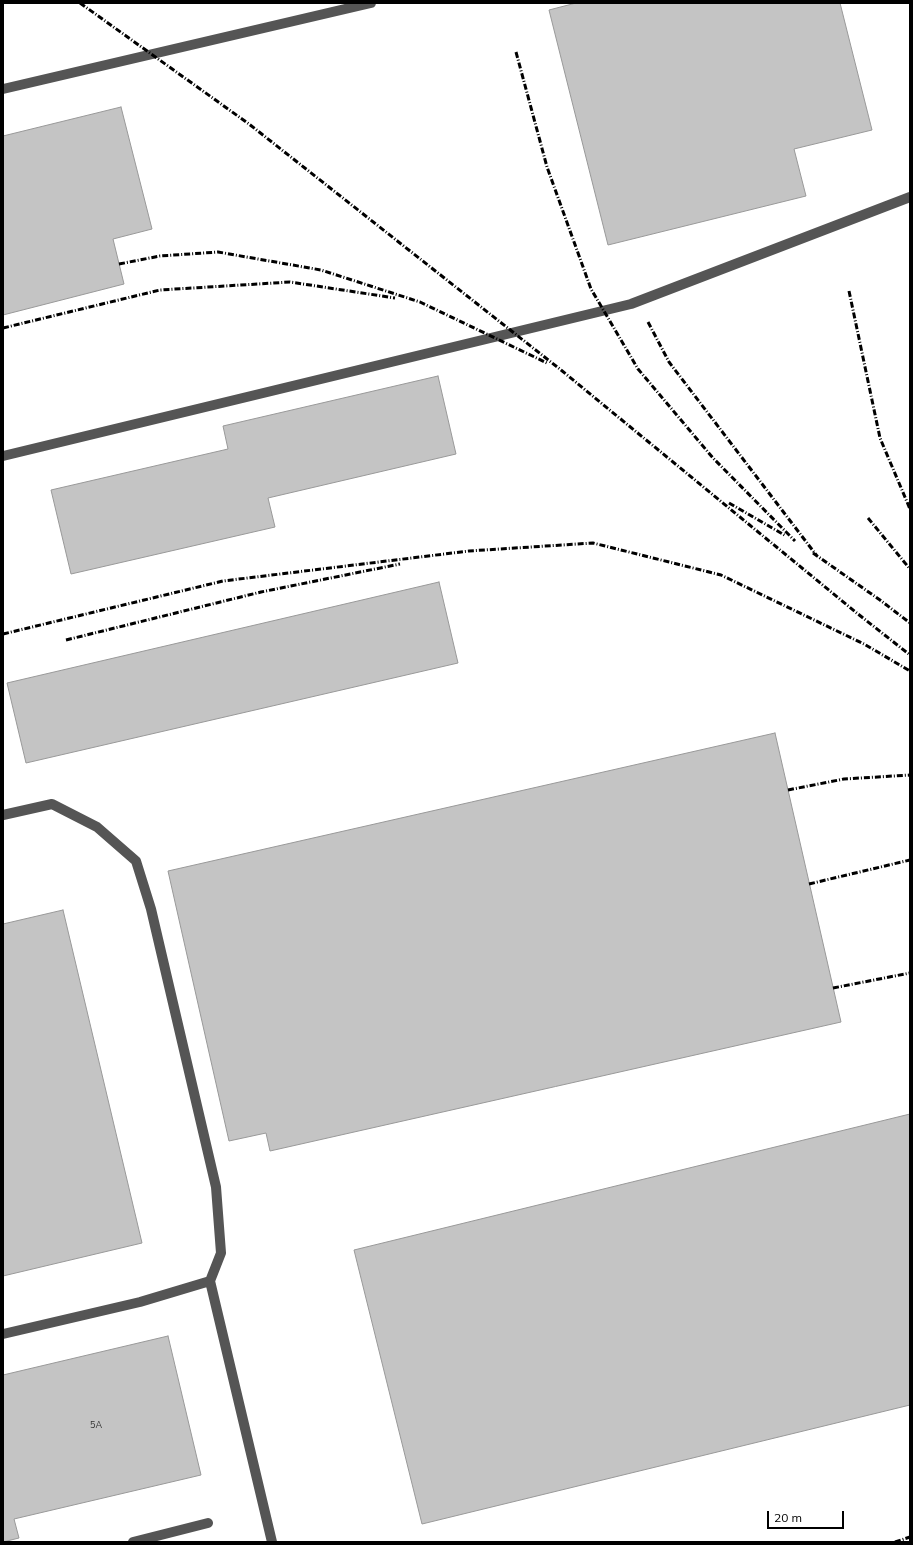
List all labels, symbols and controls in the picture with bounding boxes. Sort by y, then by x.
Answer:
house number: 5А [90,1420,102,1430]
scale bar [769,1503,846,1529]
text: 20 m [774,1510,802,1525]

